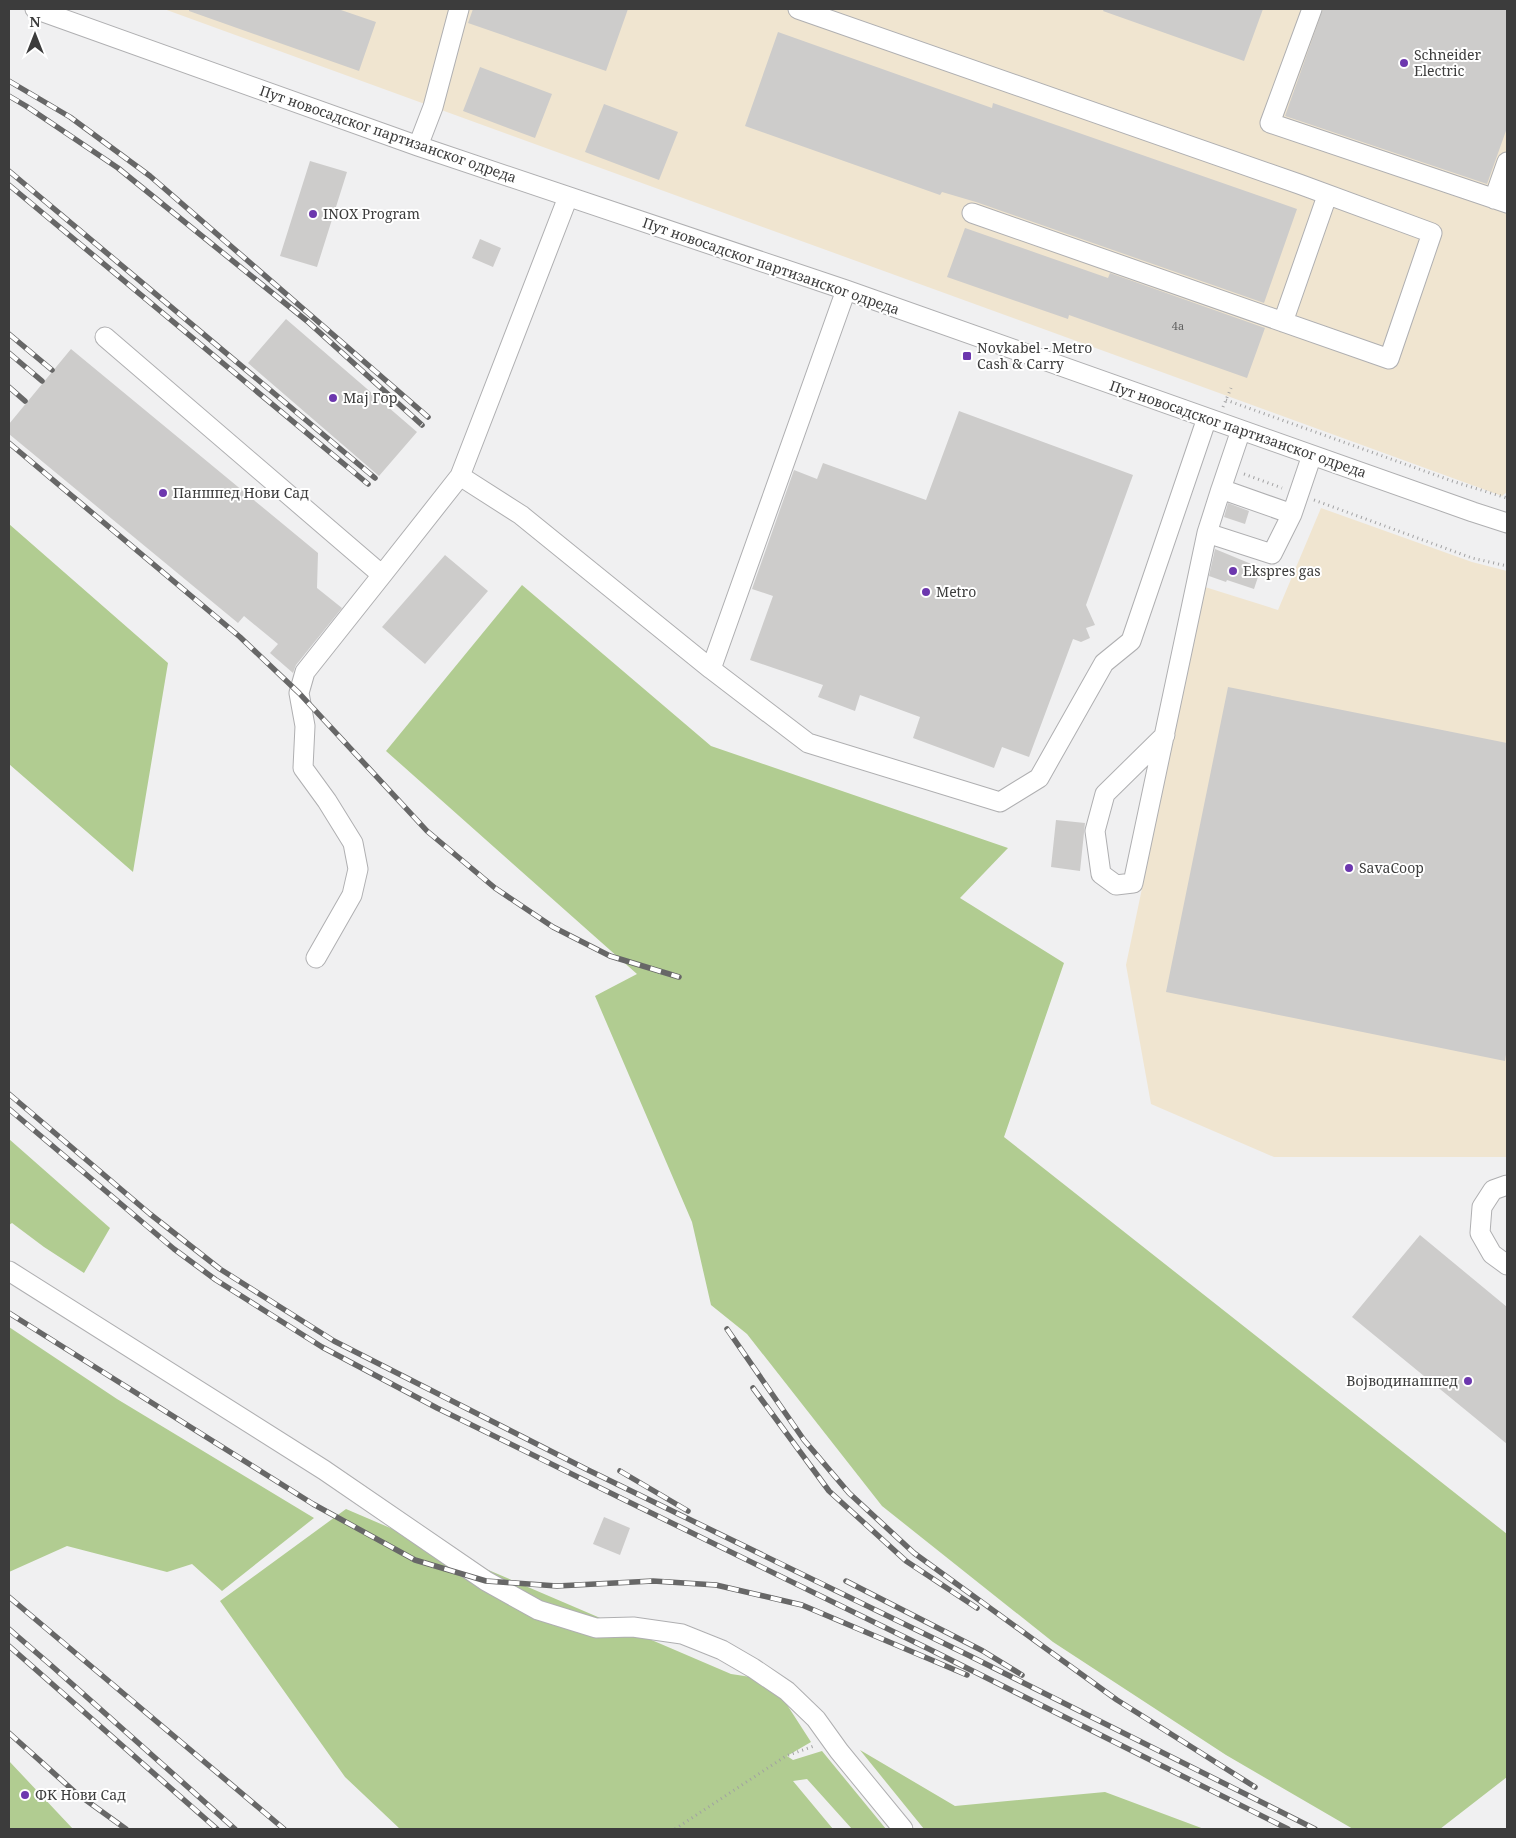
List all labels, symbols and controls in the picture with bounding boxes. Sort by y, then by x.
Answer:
north arrow [10,10,60,60]
text: N [29,12,41,31]
place label: Schneider Electric [1414,45,1481,80]
marker: Schneider Electric [1398,57,1410,69]
street label: Пут новосадског партизанског одреда [257,80,519,187]
place label: INOX Program [323,204,420,223]
marker: INOX Program [307,208,319,220]
street label: Пут новосадског партизанског одреда [640,212,902,319]
house number: 4a [1172,318,1184,333]
place label: Novkabel - Metro Cash & Carry [977,338,1092,373]
marker: Novkabel - Metro Cash & Carry [961,350,973,362]
street label: Пут новосадског партизанског одреда [1107,375,1369,482]
place label: Мај Гор [343,388,398,407]
marker: Мај Гор [327,392,339,404]
place label: Паншпед Нови Сад [173,483,309,502]
marker: Паншпед Нови Сад [157,487,169,499]
place label: Ekspres gas [1243,561,1321,580]
marker: Ekspres gas [1227,565,1239,577]
place label: Metro [936,582,976,601]
marker: Metro [920,586,932,598]
place label: SavaCoop [1359,858,1424,877]
marker: SavaCoop [1343,862,1355,874]
place label: Војводинашпед [1346,1371,1458,1390]
marker: Војводинашпед [1462,1375,1474,1387]
place label: ФК Нови Сад [35,1785,126,1804]
marker: ФК Нови Сад [19,1789,31,1801]

